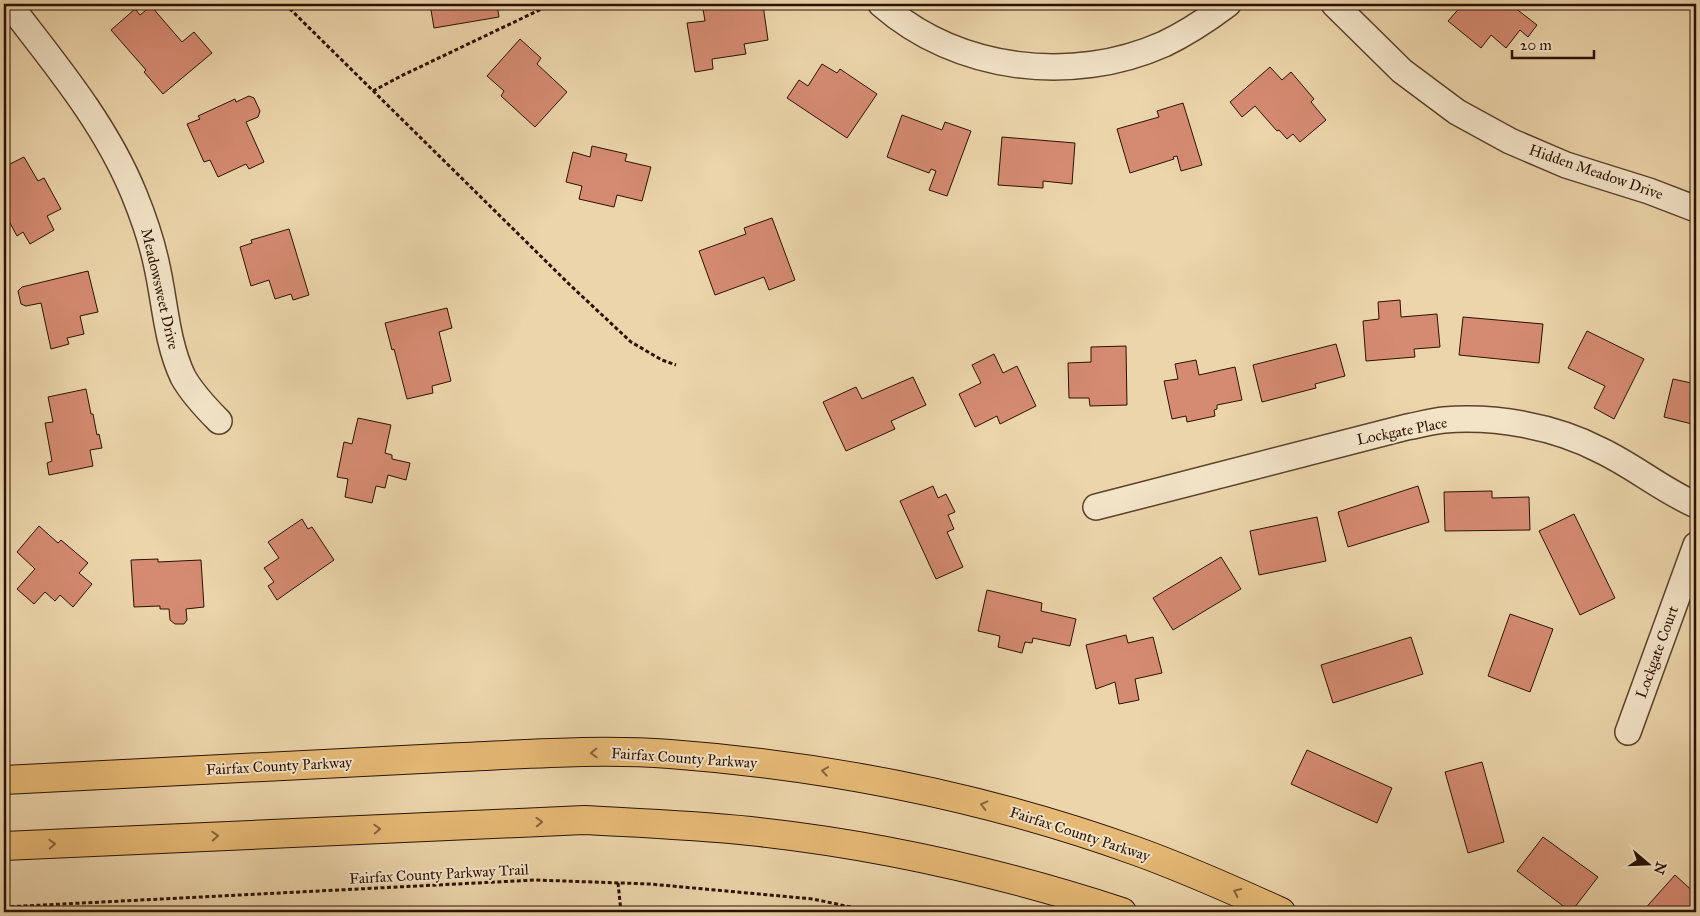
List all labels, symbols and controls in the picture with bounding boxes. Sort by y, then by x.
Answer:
scale bar [1512,28,1595,60]
text: 20 m [1520,36,1552,54]
street label: Hidden Meadow Drive [1527,141,1665,203]
street label: Meadowsweet Drive [137,227,183,351]
street label: Lockgate Place [1355,413,1449,449]
street label: Lockgate Court [1632,603,1682,701]
street label: Fairfax County Parkway [610,744,759,772]
one-way arrow [589,747,597,758]
street label: Fairfax County Parkway [205,753,354,779]
one-way arrow [821,766,829,777]
one-way arrow [979,800,988,811]
street label: Fairfax County Parkway [1008,803,1153,865]
one-way arrow [536,817,544,828]
one-way arrow [374,824,381,834]
one-way arrow [211,831,219,842]
one-way arrow [49,838,57,849]
north arrow [1622,838,1672,888]
street label: Fairfax County Parkway Trail [349,860,530,888]
text: N [1650,860,1670,877]
one-way arrow [1233,888,1242,898]

